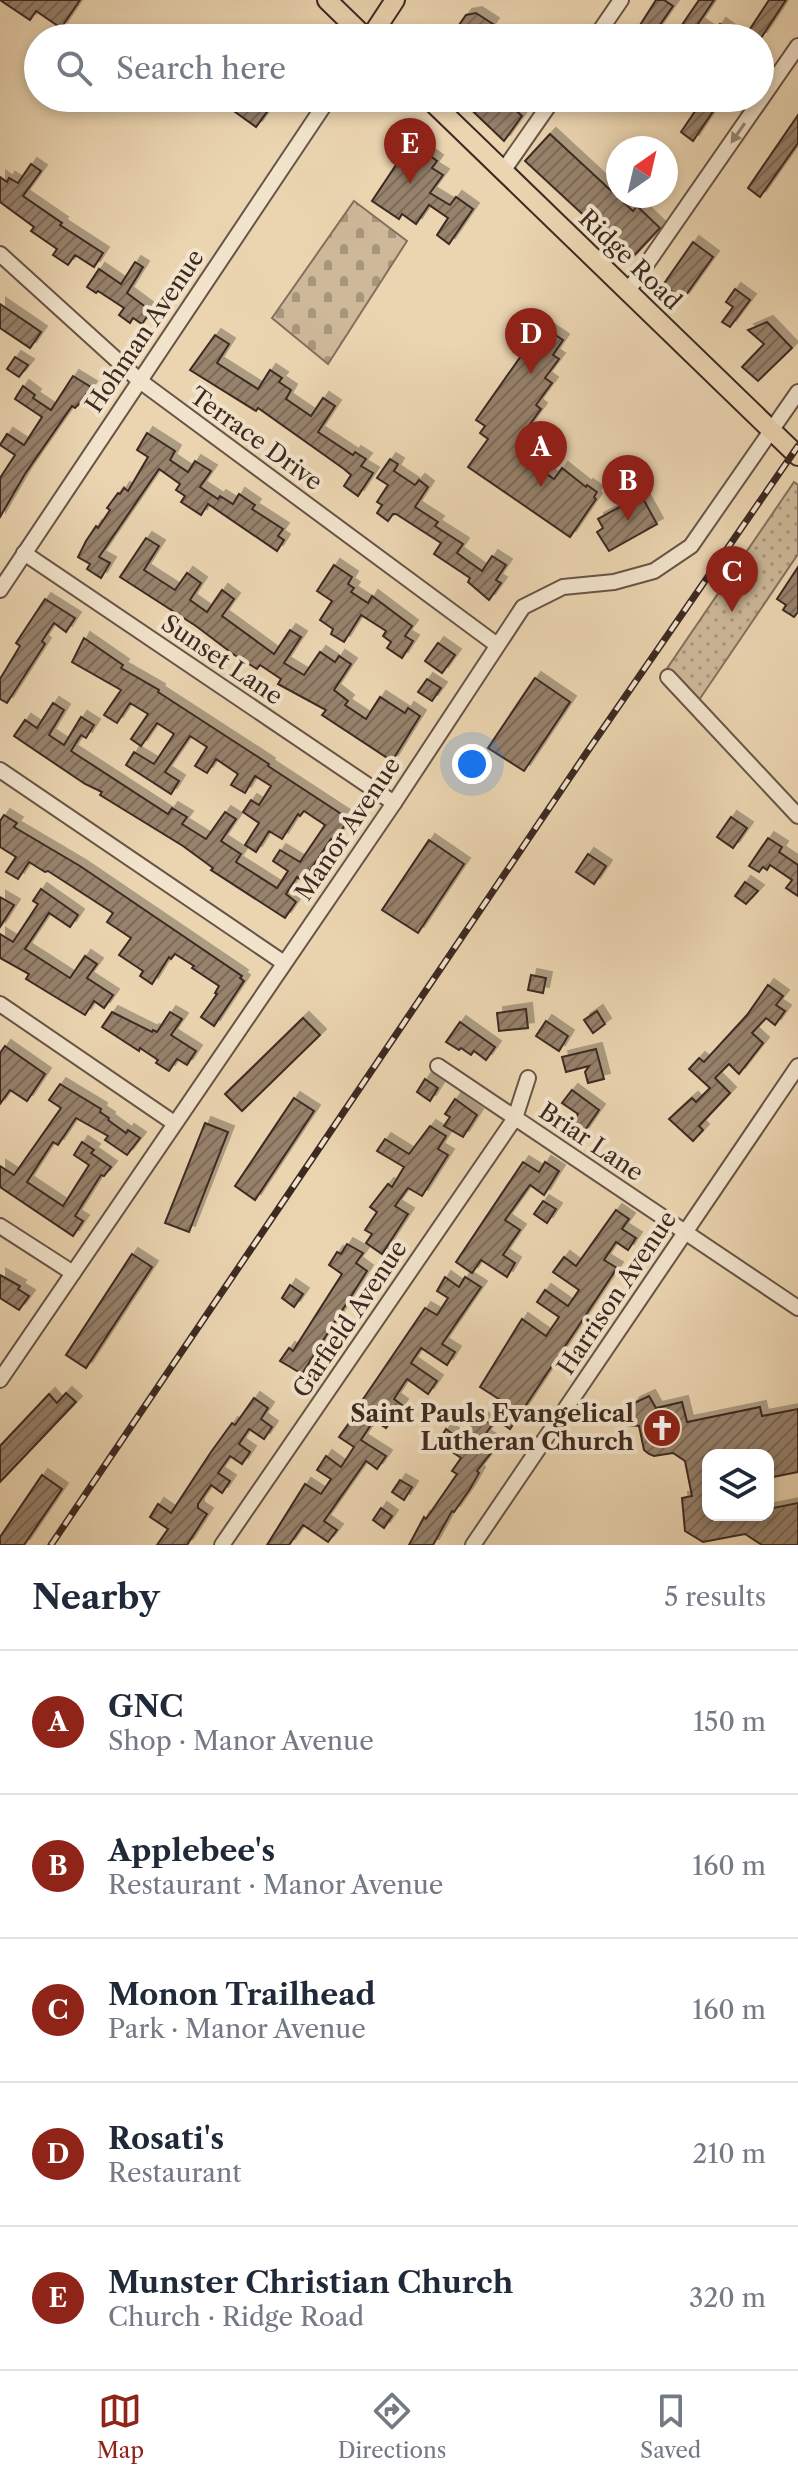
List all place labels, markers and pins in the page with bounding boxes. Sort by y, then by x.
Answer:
pin: E [384,118,436,184]
pin: D [505,308,557,374]
pin: A [515,421,567,487]
pin: B [602,455,654,521]
pin: C [706,546,758,612]
place label: Saint Pauls Evangelical Lutheran Church [350,1399,635,1456]
church icon: Saint Pauls Evangelical Lutheran Church [641,1407,683,1449]

